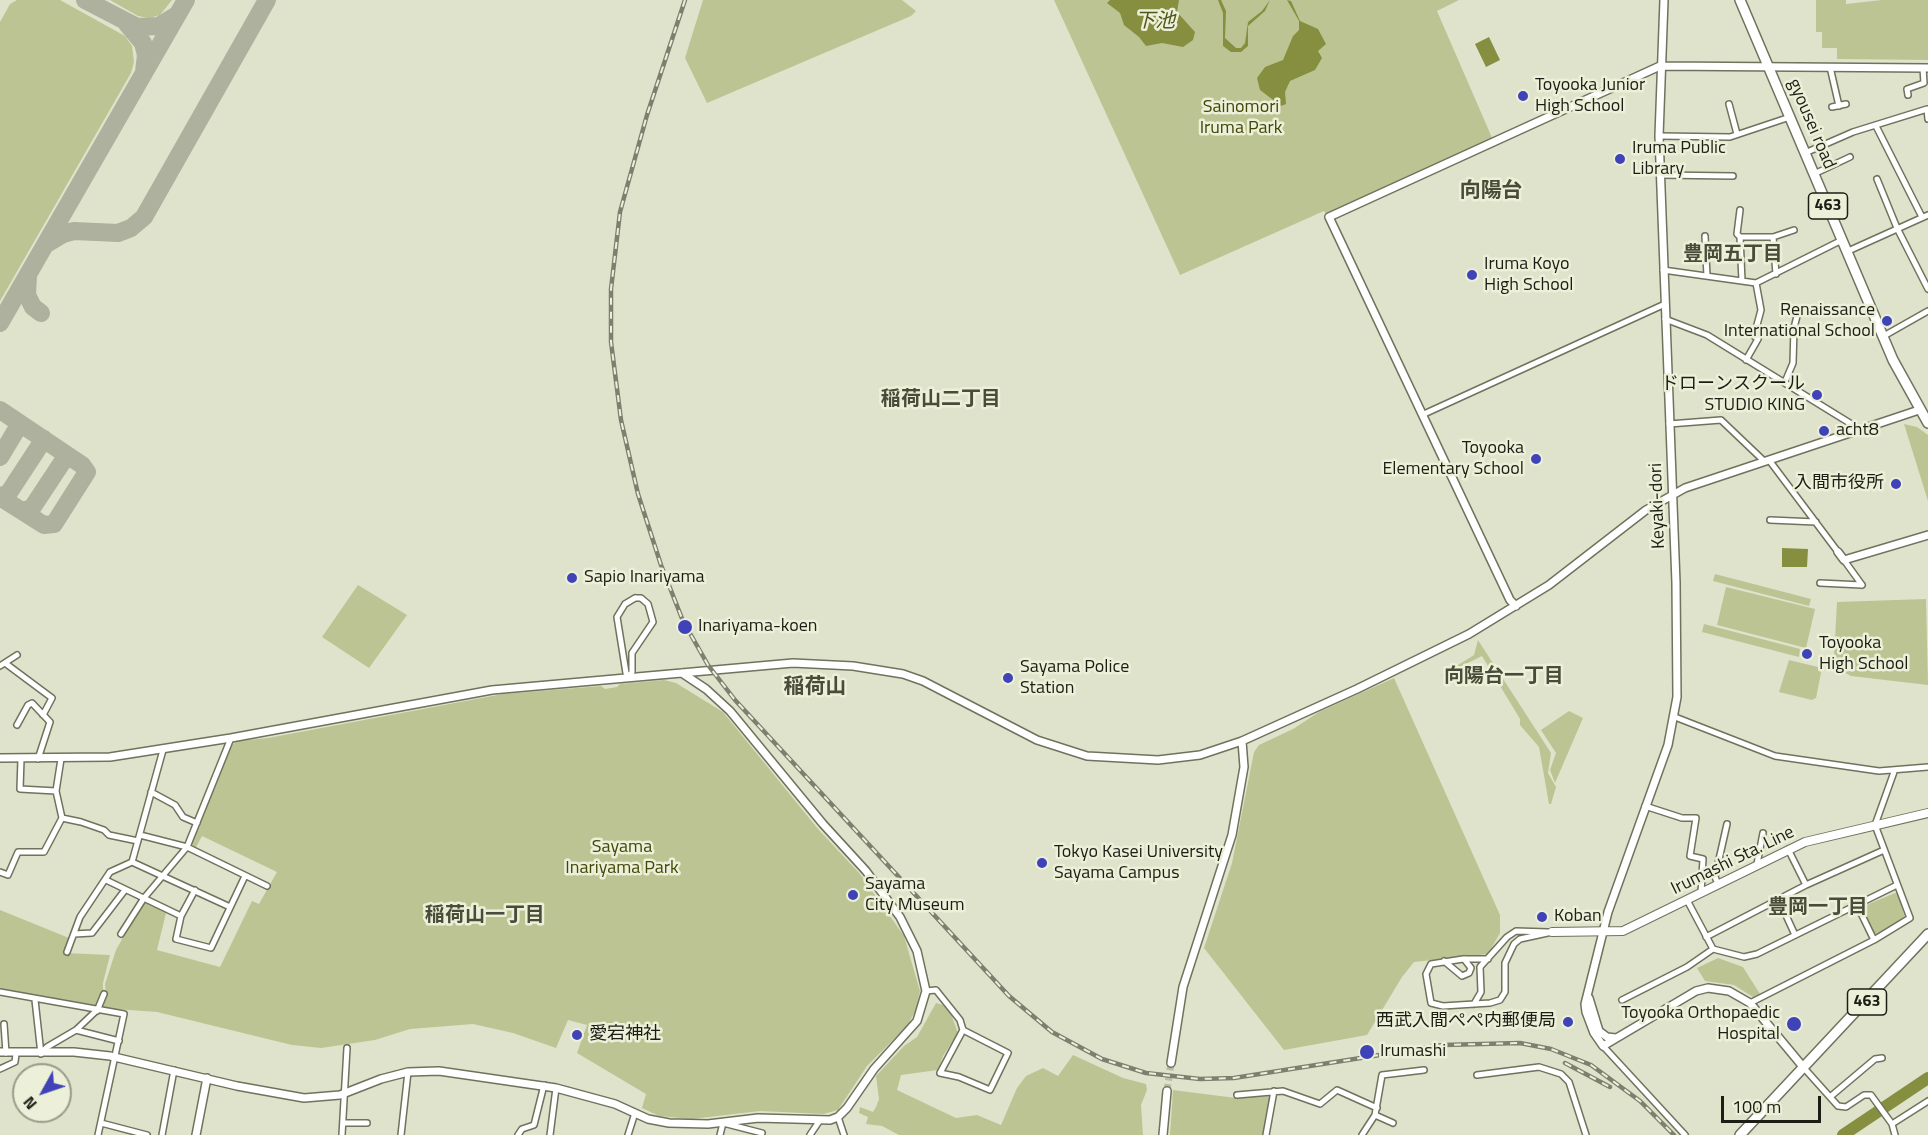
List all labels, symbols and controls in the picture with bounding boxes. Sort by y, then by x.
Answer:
water label: 下池 [1135,10,1175,34]
place label: Toyooka Junior High School [1535,75,1645,118]
street label: gyousei road [1782,75,1840,173]
marker: Toyooka Junior High School [1516,89,1530,103]
park label: Sainomori Iruma Park [1200,97,1282,140]
place label: Iruma Public Library [1632,138,1726,180]
marker: Iruma Public Library [1613,152,1627,166]
district label: 向陽台 [1460,179,1522,205]
road number: 463 [1808,193,1848,219]
district label: 豊岡五丁目 [1683,243,1783,267]
place label: Iruma Koyo High School [1484,254,1573,296]
marker: Iruma Koyo High School [1465,268,1479,282]
place label: Renaissance International School [1724,300,1875,342]
marker: Renaissance International School [1880,314,1894,328]
place label: ドローンスクール STUDIO KING [1661,374,1805,416]
district label: 稲荷山二丁目 [881,388,1001,412]
marker: ドローンスクール STUDIO KING [1810,388,1824,402]
place label: acht8 [1836,420,1879,442]
marker: acht8 [1817,424,1831,438]
place label: Toyooka Elementary School [1382,438,1524,480]
marker: Toyooka Elementary School [1529,452,1543,466]
street label: Keyaki-dori [1646,463,1670,549]
place label: 入間市役所 [1794,473,1884,495]
marker: 入間市役所 [1889,477,1903,491]
place label: Sapio Inariyama [584,567,705,589]
marker: Sapio Inariyama [565,571,579,585]
place label: Inariyama-koen [698,616,817,638]
marker: Inariyama-koen [676,618,694,636]
place label: Toyooka High School [1819,633,1908,676]
marker: Toyooka High School [1800,647,1814,661]
place label: Sayama Police Station [1020,657,1129,700]
district label: 向陽台一丁目 [1444,665,1564,689]
marker: Sayama Police Station [1001,671,1015,685]
district label: 稲荷山 [784,675,846,701]
street label: Irumashi Sta. Line [1668,822,1798,900]
park label: Sayama Inariyama Park [565,837,679,880]
place label: Tokyo Kasei University Sayama Campus [1054,842,1223,884]
marker: Tokyo Kasei University Sayama Campus [1035,856,1049,870]
place label: Sayama City Museum [865,874,964,916]
marker: Sayama City Museum [846,888,860,902]
district label: 豊岡一丁目 [1768,896,1868,920]
district label: 稲荷山一丁目 [425,904,545,928]
place label: Koban [1554,906,1602,928]
marker: Koban [1535,910,1549,924]
road number: 463 [1848,989,1886,1015]
place label: Toyooka Orthopaedic Hospital [1621,1003,1780,1046]
place label: 西武入間ぺぺ内郵便局 [1376,1011,1556,1033]
marker: 西武入間ぺぺ内郵便局 [1561,1015,1575,1029]
marker: Toyooka Orthopaedic Hospital [1785,1015,1803,1033]
place label: 愛宕神社 [589,1024,661,1046]
marker: 愛宕神社 [570,1028,584,1042]
place label: Irumashi [1380,1041,1446,1063]
marker: Irumashi [1358,1043,1376,1061]
north arrow [12,1063,72,1123]
scale bar [1724,1084,1824,1122]
text: N [17,1091,43,1115]
text: 100 m [1732,1093,1781,1120]

